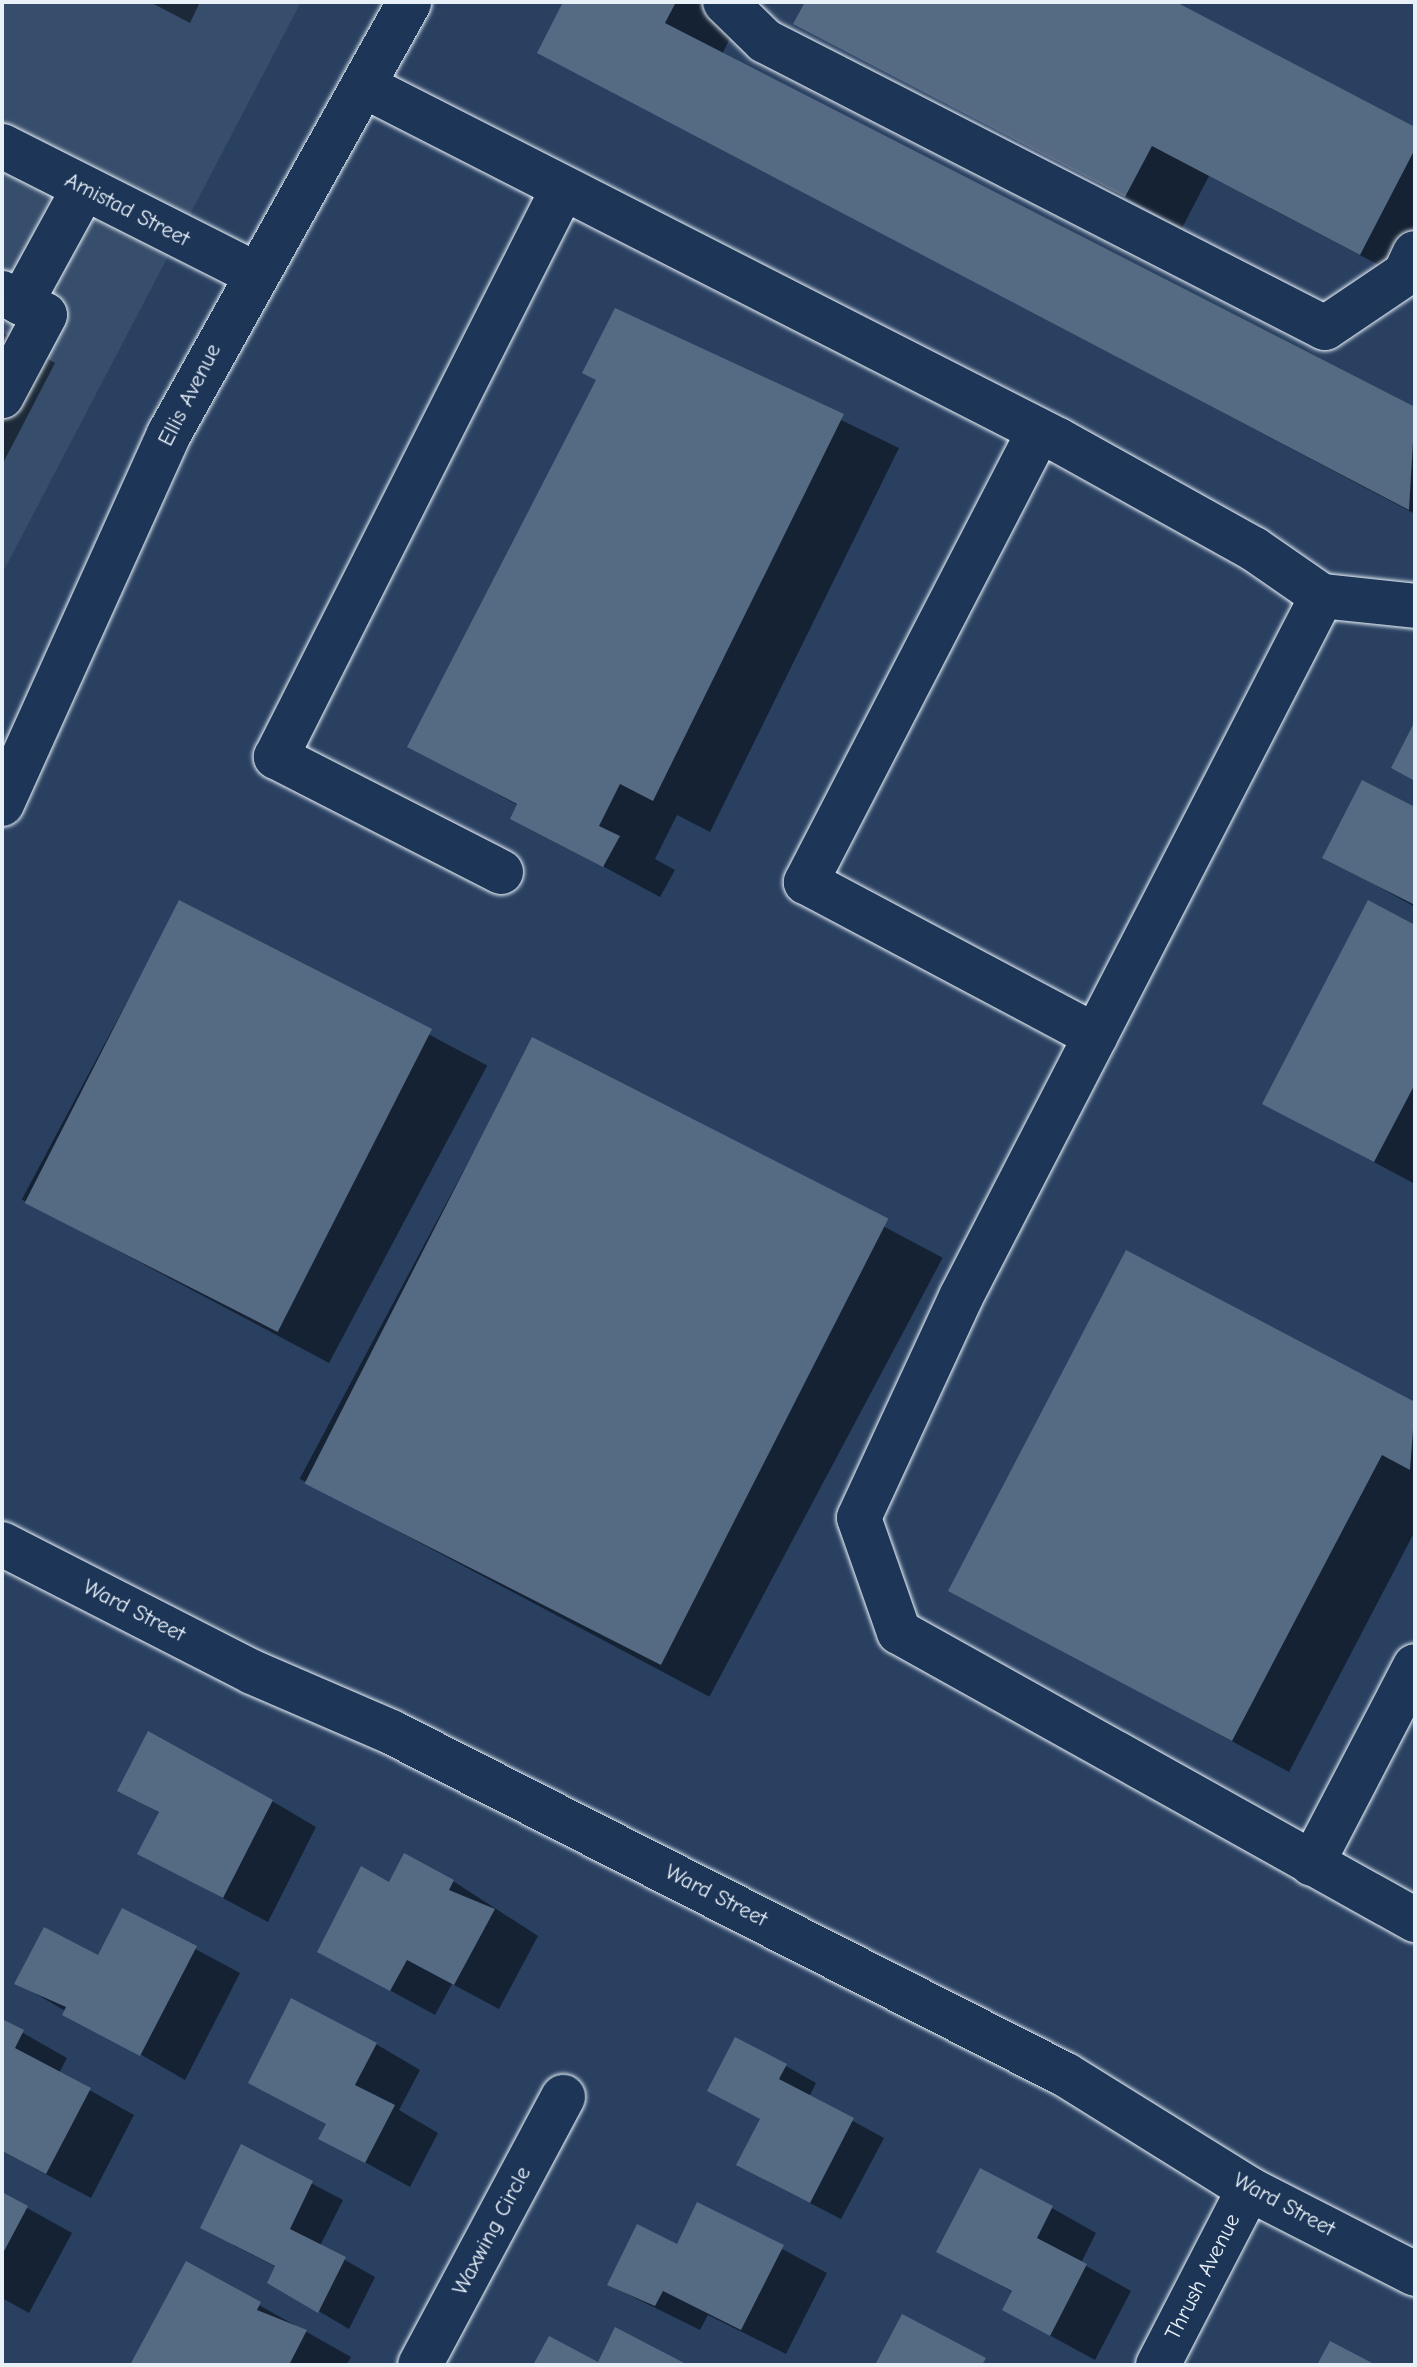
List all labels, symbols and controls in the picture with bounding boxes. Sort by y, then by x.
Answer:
street label: Amistad Street [60,167,194,253]
street label: Ellis Avenue [153,339,227,451]
street label: Ward Street [79,1574,189,1648]
street label: Ward Street [661,1859,771,1933]
street label: Waxwing Circle [447,2162,537,2300]
street label: Ward Street [1229,2167,1339,2243]
street label: Thrush Avenue [1160,2209,1246,2345]

